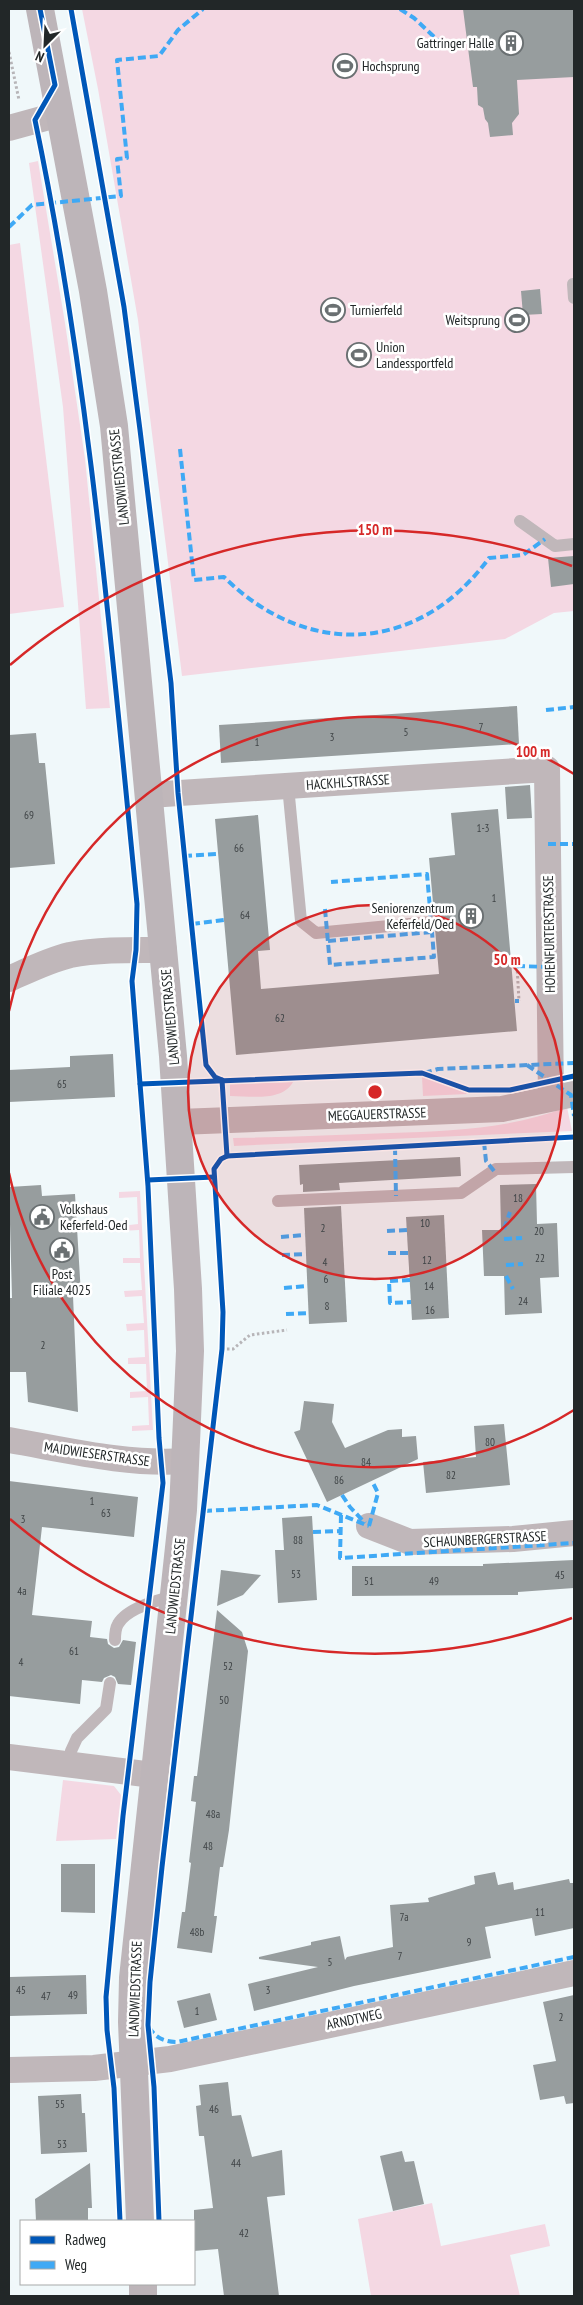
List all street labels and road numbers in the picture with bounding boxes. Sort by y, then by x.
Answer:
street label: LANDWIEDSTRASSE [105,428,133,526]
street label: HACKHLSTRASSE [306,770,390,794]
street label: HOHENFURTERSTRASSE [539,875,559,993]
street label: LANDWIEDSTRASSE [157,968,183,1066]
street label: MEGGAUERSTRASSE [327,1103,427,1125]
street label: MAIDWIESERSTRASSE [43,1438,151,1470]
street label: SCHAUNBERGERSTRASSE [423,1527,547,1551]
street label: LANDWIEDSTRASSE [161,1537,189,1635]
street label: LANDWIEDSTRASSE [124,1940,146,2038]
street label: ARNDTWEG [325,2004,383,2034]

